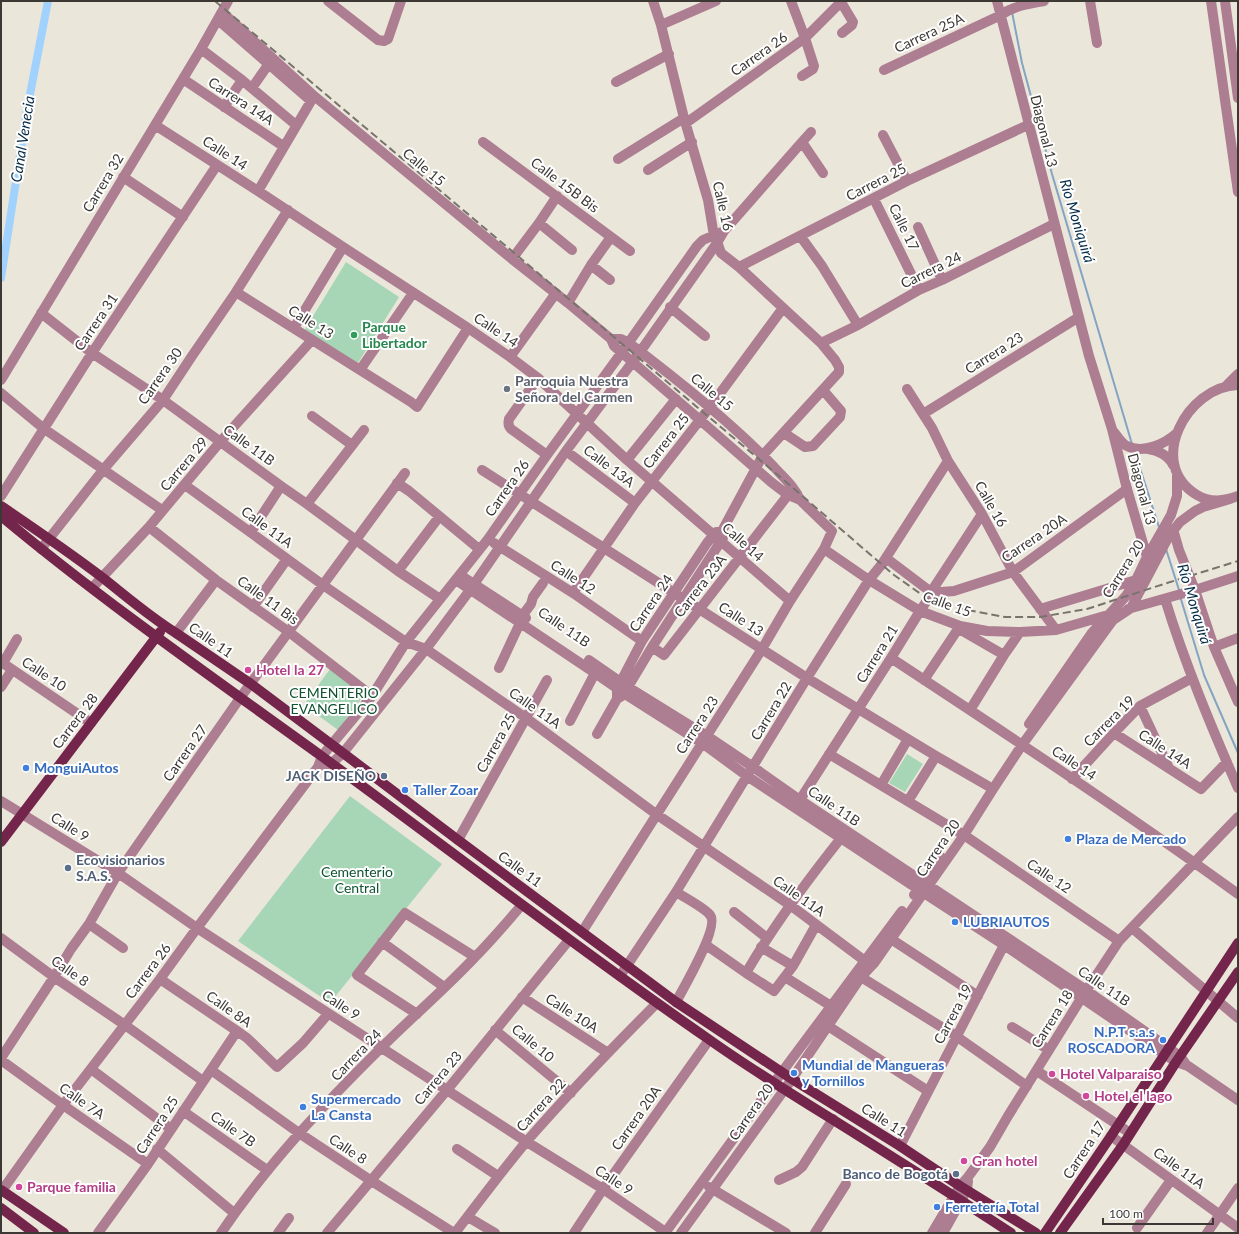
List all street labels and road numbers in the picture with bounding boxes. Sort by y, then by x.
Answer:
street label: Carrera 25A [891,9,967,56]
street label: Carrera 26 [727,28,790,79]
street label: Carrera 14A [205,73,278,128]
street label: Diagonal 13 [1027,93,1062,169]
street label: Calle 14 [200,132,251,173]
street label: Calle 15 [400,144,449,189]
street label: Carrera 32 [78,150,127,215]
street label: Calle 15B Bis [528,153,603,216]
street label: Carrera 25 [843,159,909,204]
street label: Calle 16 [710,180,737,232]
street label: Calle 17 [886,201,923,253]
street label: Carrera 24 [898,248,964,292]
street label: Carrera 31 [70,290,121,354]
street label: Calle 13 [285,301,337,342]
street label: Calle 14 [471,309,522,351]
street label: Carrera 23 [962,328,1026,377]
street label: Carrera 30 [134,344,185,407]
street label: Calle 15 [688,369,737,414]
street label: Carrera 25 [639,410,692,472]
street label: Calle 11B [220,420,278,469]
street label: Carrera 29 [156,433,211,494]
street label: Calle 13A [580,441,639,491]
street label: Diagonal 13 [1125,451,1160,527]
street label: Carrera 26 [481,456,532,519]
street label: Calle 16 [972,478,1011,530]
street label: Calle 11A [238,502,297,551]
street label: Carrera 20A [998,509,1070,566]
street label: Calle 14 [719,519,768,565]
street label: Carrera 20 [1098,537,1147,601]
street label: Carrera 23A [670,551,730,620]
street label: Calle 12 [548,556,599,597]
street label: Carrera 24 [625,571,676,635]
street label: Calle 11 Bis [234,572,302,628]
street label: Calle 15 [921,587,974,620]
street label: Calle 13 [716,598,767,639]
street label: Calle 11B [535,603,594,650]
street label: Calle 11 [186,618,237,661]
street label: Carrera 21 [852,622,901,686]
street label: Calle 10 [19,653,70,695]
street label: Carrera 22 [746,678,795,743]
street label: Calle 11A [506,684,565,732]
street label: Carrera 28 [48,689,101,752]
street label: Carrera 19 [1080,692,1138,750]
street label: Carrera 23 [672,693,722,757]
street label: Carrera 25 [472,710,519,775]
street label: Carrera 27 [159,721,210,784]
street label: Calle 14A [1136,725,1195,772]
street label: Calle 14 [1049,742,1100,784]
street label: Calle 11B [805,782,864,829]
street label: Calle 9 [48,808,93,845]
street label: Carrera 20 [912,816,963,880]
street label: Calle 11 [495,847,546,890]
street label: Calle 12 [1024,855,1075,897]
street label: Calle 11A [770,872,829,920]
street label: Carrera 26 [121,939,174,1002]
street label: Calle 8 [48,952,92,990]
street label: Calle 11B [1075,962,1134,1009]
street label: Carrera 19 [930,981,975,1047]
street label: Calle 9 [319,986,364,1023]
street label: Calle 8A [203,987,256,1031]
street label: Carrera 18 [1027,987,1076,1051]
street label: Calle 10A [543,989,602,1036]
street label: Calle 10 [509,1020,558,1065]
street label: Carrera 24 [327,1025,384,1084]
street label: Carrera 23 [410,1047,465,1108]
street label: Carrera 22 [512,1075,569,1135]
street label: Calle 7A [56,1079,109,1123]
street label: Carrera 20 [725,1080,776,1143]
street label: Carrera 20A [607,1082,664,1153]
street label: Carrera 25 [132,1093,182,1157]
street label: Calle 11 [858,1099,910,1140]
street label: Calle 7B [207,1107,259,1150]
street label: Carrera 17 [1059,1118,1109,1182]
street label: Calle 8 [326,1130,370,1167]
street label: Calle 11A [1150,1143,1209,1192]
street label: Calle 9 [592,1161,637,1198]

